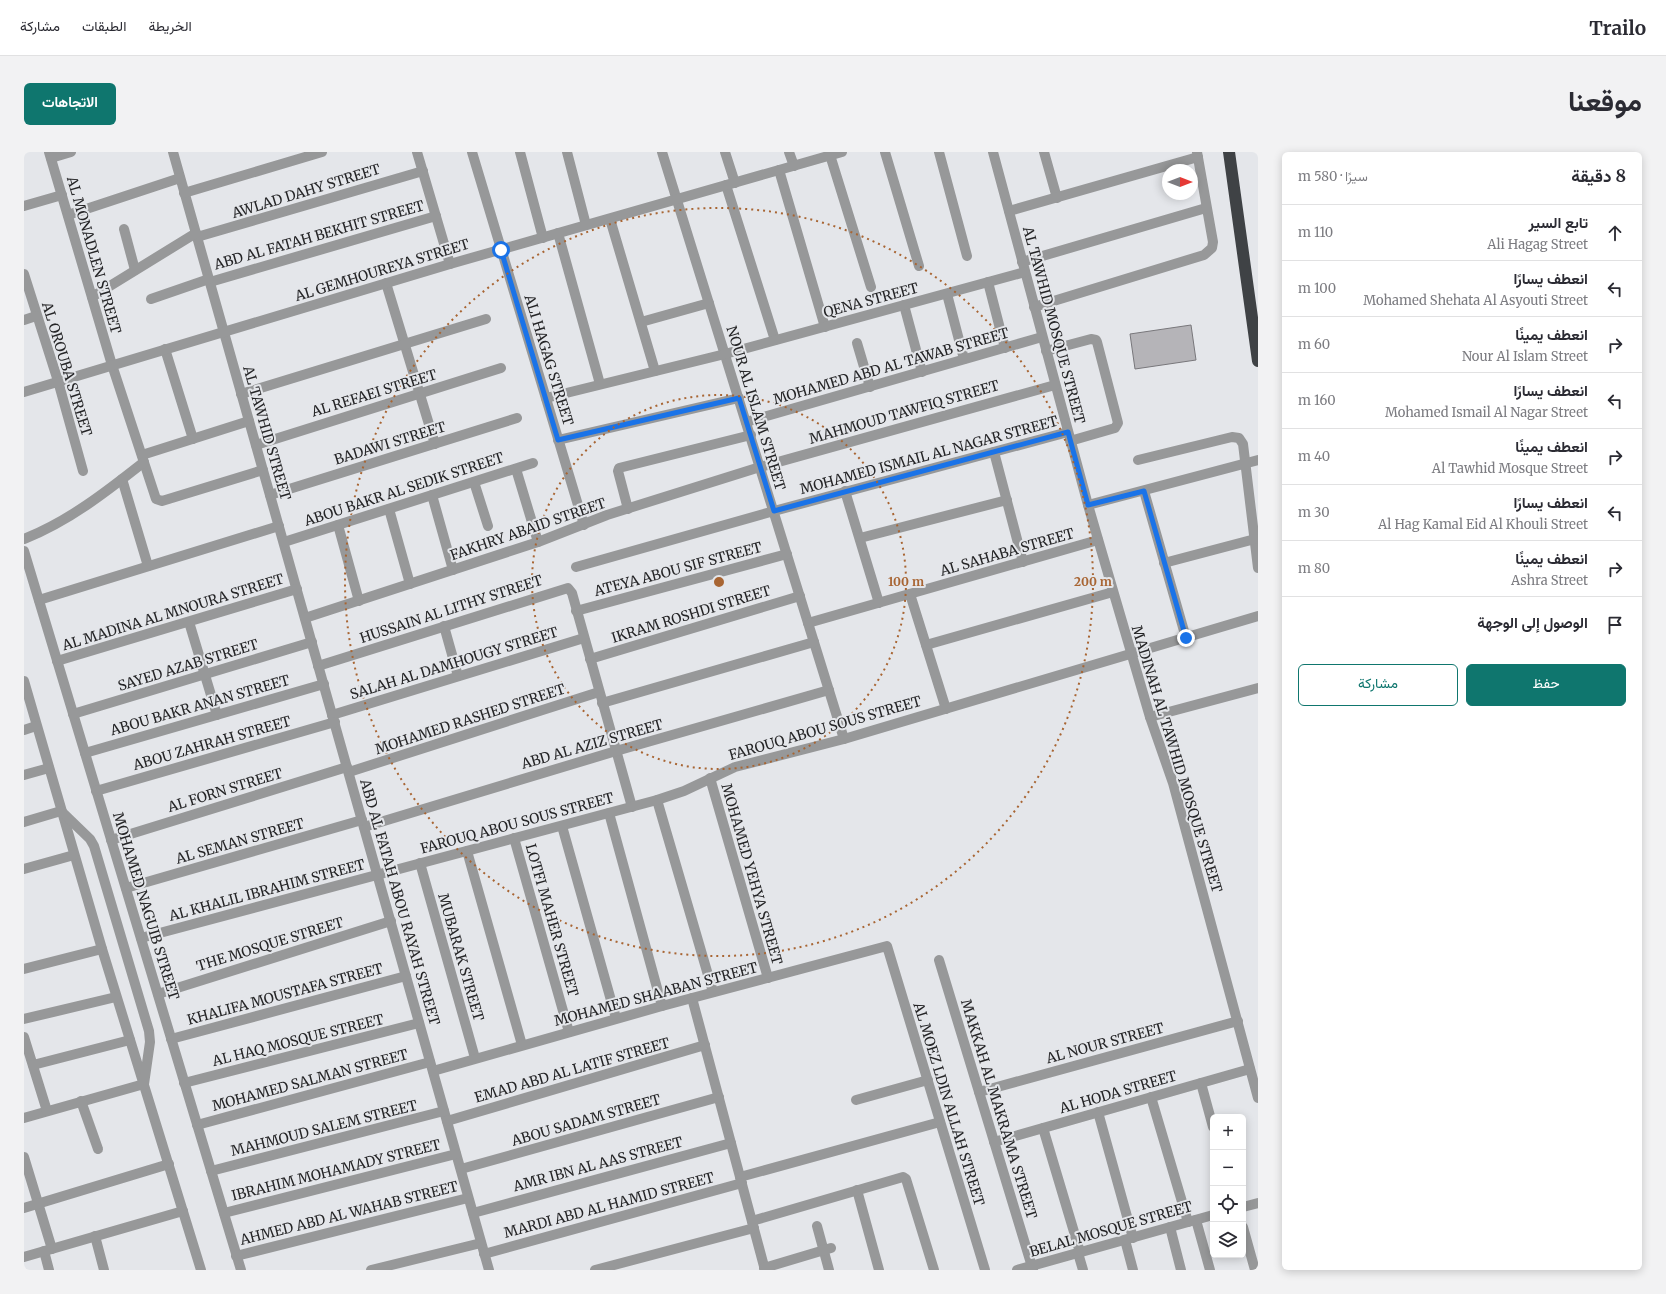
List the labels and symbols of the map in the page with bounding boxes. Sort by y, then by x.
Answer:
street label: AWLAD DAHY STREET [229,160,383,222]
north arrow [1162,164,1198,200]
street label: AL MONADLEN STREET [63,173,125,336]
street label: ABD AL FATAH BEKHIT STREET [211,196,426,274]
street label: AL TAWHID MOSQUE STREET [1019,223,1089,426]
street label: AL GEMHOUREYA STREET [292,235,472,305]
route start [492,241,510,259]
street label: QENA STREET [821,279,921,321]
street label: ALI HAGAG STREET [520,291,578,428]
street label: AL OROUBA STREET [38,299,96,439]
street label: NOUR AL ISLAM STREET [722,324,790,493]
street label: MOHAMED ABD AL TAWAB STREET [771,324,1011,408]
street label: AL TAWHID STREET [239,363,295,503]
street label: AL REFAEI STREET [308,365,439,421]
street label: MAHMOUD TAWFIQ STREET [807,376,1001,448]
street label: MOHAMED ISMAIL AL NAGAR STREET [798,412,1060,498]
street label: BADAWI STREET [332,417,448,469]
street label: ABOU BAKR AL SEDIK STREET [301,448,506,530]
street label: FAKHRY ABAID STREET [448,494,609,564]
street label: AL SAHABA STREET [937,524,1076,580]
street label: ATEYA ABOU SIF STREET [591,538,764,600]
street label: AL MADINA AL MNOURA STREET [59,570,286,655]
street label: HUSSAIN AL LITHY STREET [357,571,545,647]
text: 100 m [888,574,924,589]
text: 200 m [1074,574,1112,589]
centre of rings [712,575,726,589]
street label: IKRAM ROSHDI STREET [609,581,773,647]
street label: SALAH AL DAMHOUGY STREET [348,623,561,703]
street label: MADINAH AL TAWHID MOSQUE STREET [1128,623,1226,895]
route end [1177,629,1195,647]
street label: SAYED AZAB STREET [116,635,261,695]
street label: ABOU BAKR ANAN STREET [107,671,292,740]
street label: MOHAMED RASHED STREET [373,680,568,758]
street label: FAROUQ ABOU SOUS STREET [727,692,924,764]
street label: ABOU ZAHRAH STREET [130,712,293,774]
street label: ABD AL AZIZ STREET [518,715,665,773]
street label: AL FORN STREET [164,764,285,816]
street label: ABD AL FATAH ABOU RAYAH STREET [356,776,444,1027]
street label: MOHAMED YEHYA STREET [718,781,787,967]
street label: FAROUQ ABOU SOUS STREET [418,788,616,858]
street label: MOHAMED NAGUIB STREET [109,810,183,1002]
street label: AL SEMAN STREET [173,814,306,868]
street label: LOTFI MAHER STREET [522,842,583,999]
street label: AL KHALIL IBRAHIM STREET [166,855,367,925]
street label: MUBARAK STREET [434,891,488,1023]
street label: THE MOSQUE STREET [194,913,346,975]
street label: MOHAMED SHAABAN STREET [552,958,760,1030]
street label: KHALIFA MOUSTAFA STREET [185,959,385,1029]
street label: MAKKAH AL MAKRAMA STREET [957,997,1041,1221]
street label: AL MOEZ LDIN ALLAH STREET [909,999,989,1208]
street label: AL HAQ MOSQUE STREET [209,1010,386,1070]
street label: AL NOUR STREET [1043,1019,1166,1068]
street label: EMAD ABD AL LATIF STREET [472,1033,672,1107]
street label: MOHAMED SALMAN STREET [210,1045,410,1115]
street label: AL HODA STREET [1056,1067,1179,1118]
street label: ABOU SADAM STREET [508,1090,663,1150]
street label: MAHMOUD SALEM STREET [229,1096,419,1160]
street label: AMR IBN AL AAS STREET [510,1133,685,1196]
street label: IBRAHIM MOHAMADY STREET [229,1135,443,1205]
street label: MARDI ABD AL HAMID STREET [502,1168,716,1242]
street label: AHMED ABD AL WAHAB STREET [237,1177,460,1249]
street label: BELAL MOSQUE STREET [1027,1197,1195,1261]

